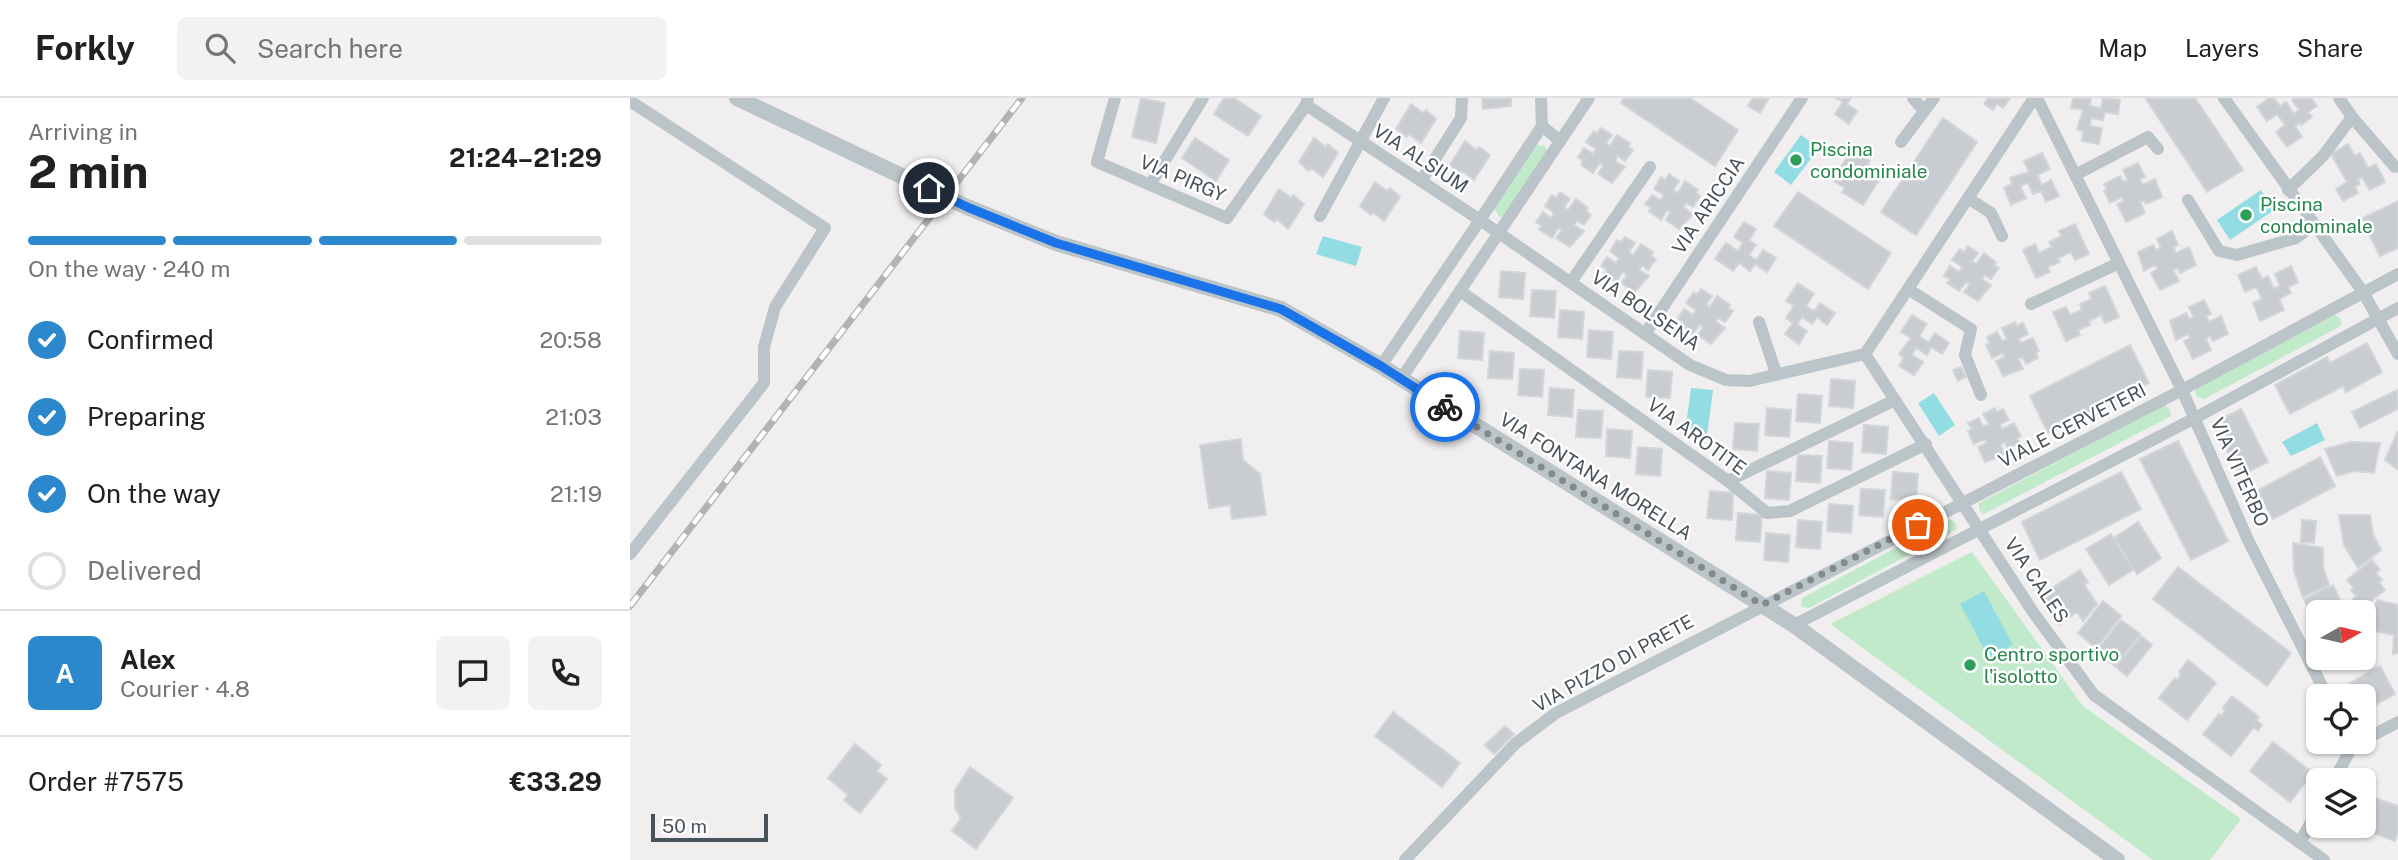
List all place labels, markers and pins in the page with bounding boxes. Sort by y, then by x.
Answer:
place label: Piscina condominiale [1810,138,1928,182]
marker: Piscina condominiale [1788,152,1804,168]
pin [899,158,959,218]
place label: Piscina condominale [2260,193,2373,237]
marker: Piscina condominale [2238,207,2254,223]
pin [1888,495,1948,555]
place label: Centro sportivo l'isolotto [1984,643,2119,687]
marker: Centro sportivo l'isolotto [1962,657,1978,673]

